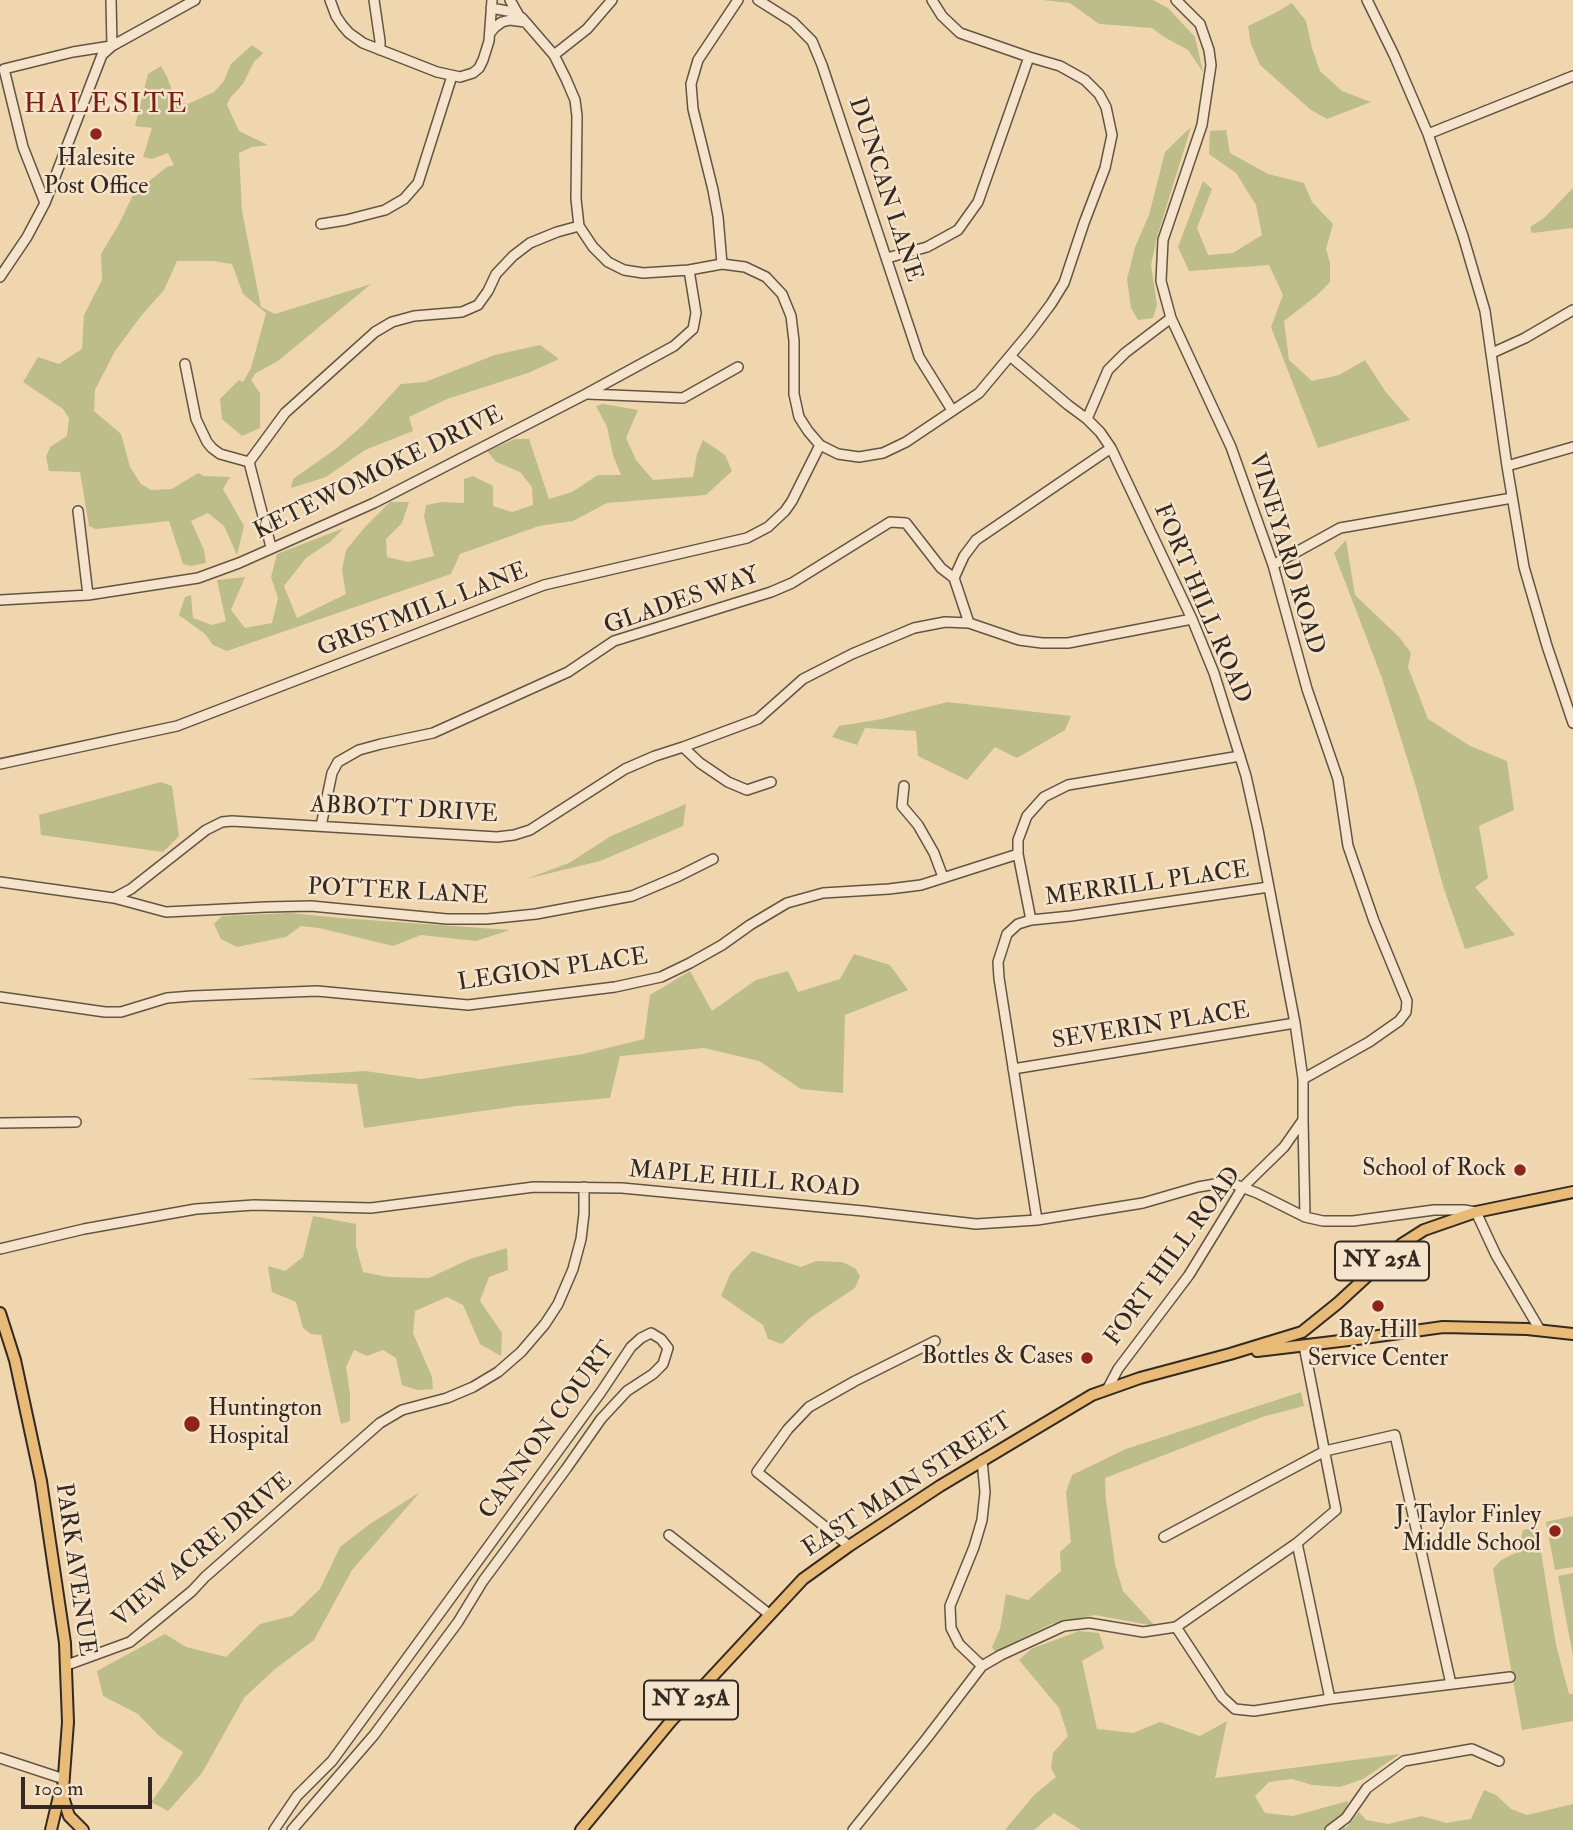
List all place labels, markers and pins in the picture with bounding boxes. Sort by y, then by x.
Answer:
marker: Halesite Post Office [88,126,104,142]
place label: Halesite Post Office [44,146,148,202]
place label: School of Rock [1362,1156,1506,1184]
marker: School of Rock [1512,1162,1528,1178]
marker: Bay Hill Service Center [1370,1298,1386,1314]
place label: Bay Hill Service Center [1308,1318,1448,1374]
place label: Bottles & Cases [922,1344,1073,1372]
marker: Bottles & Cases [1079,1350,1095,1366]
place label: Huntington Hospital [208,1396,322,1452]
marker: Huntington Hospital [182,1414,202,1434]
place label: J. Taylor Finley Middle School [1395,1503,1541,1559]
marker: J. Taylor Finley Middle School [1547,1523,1563,1539]

